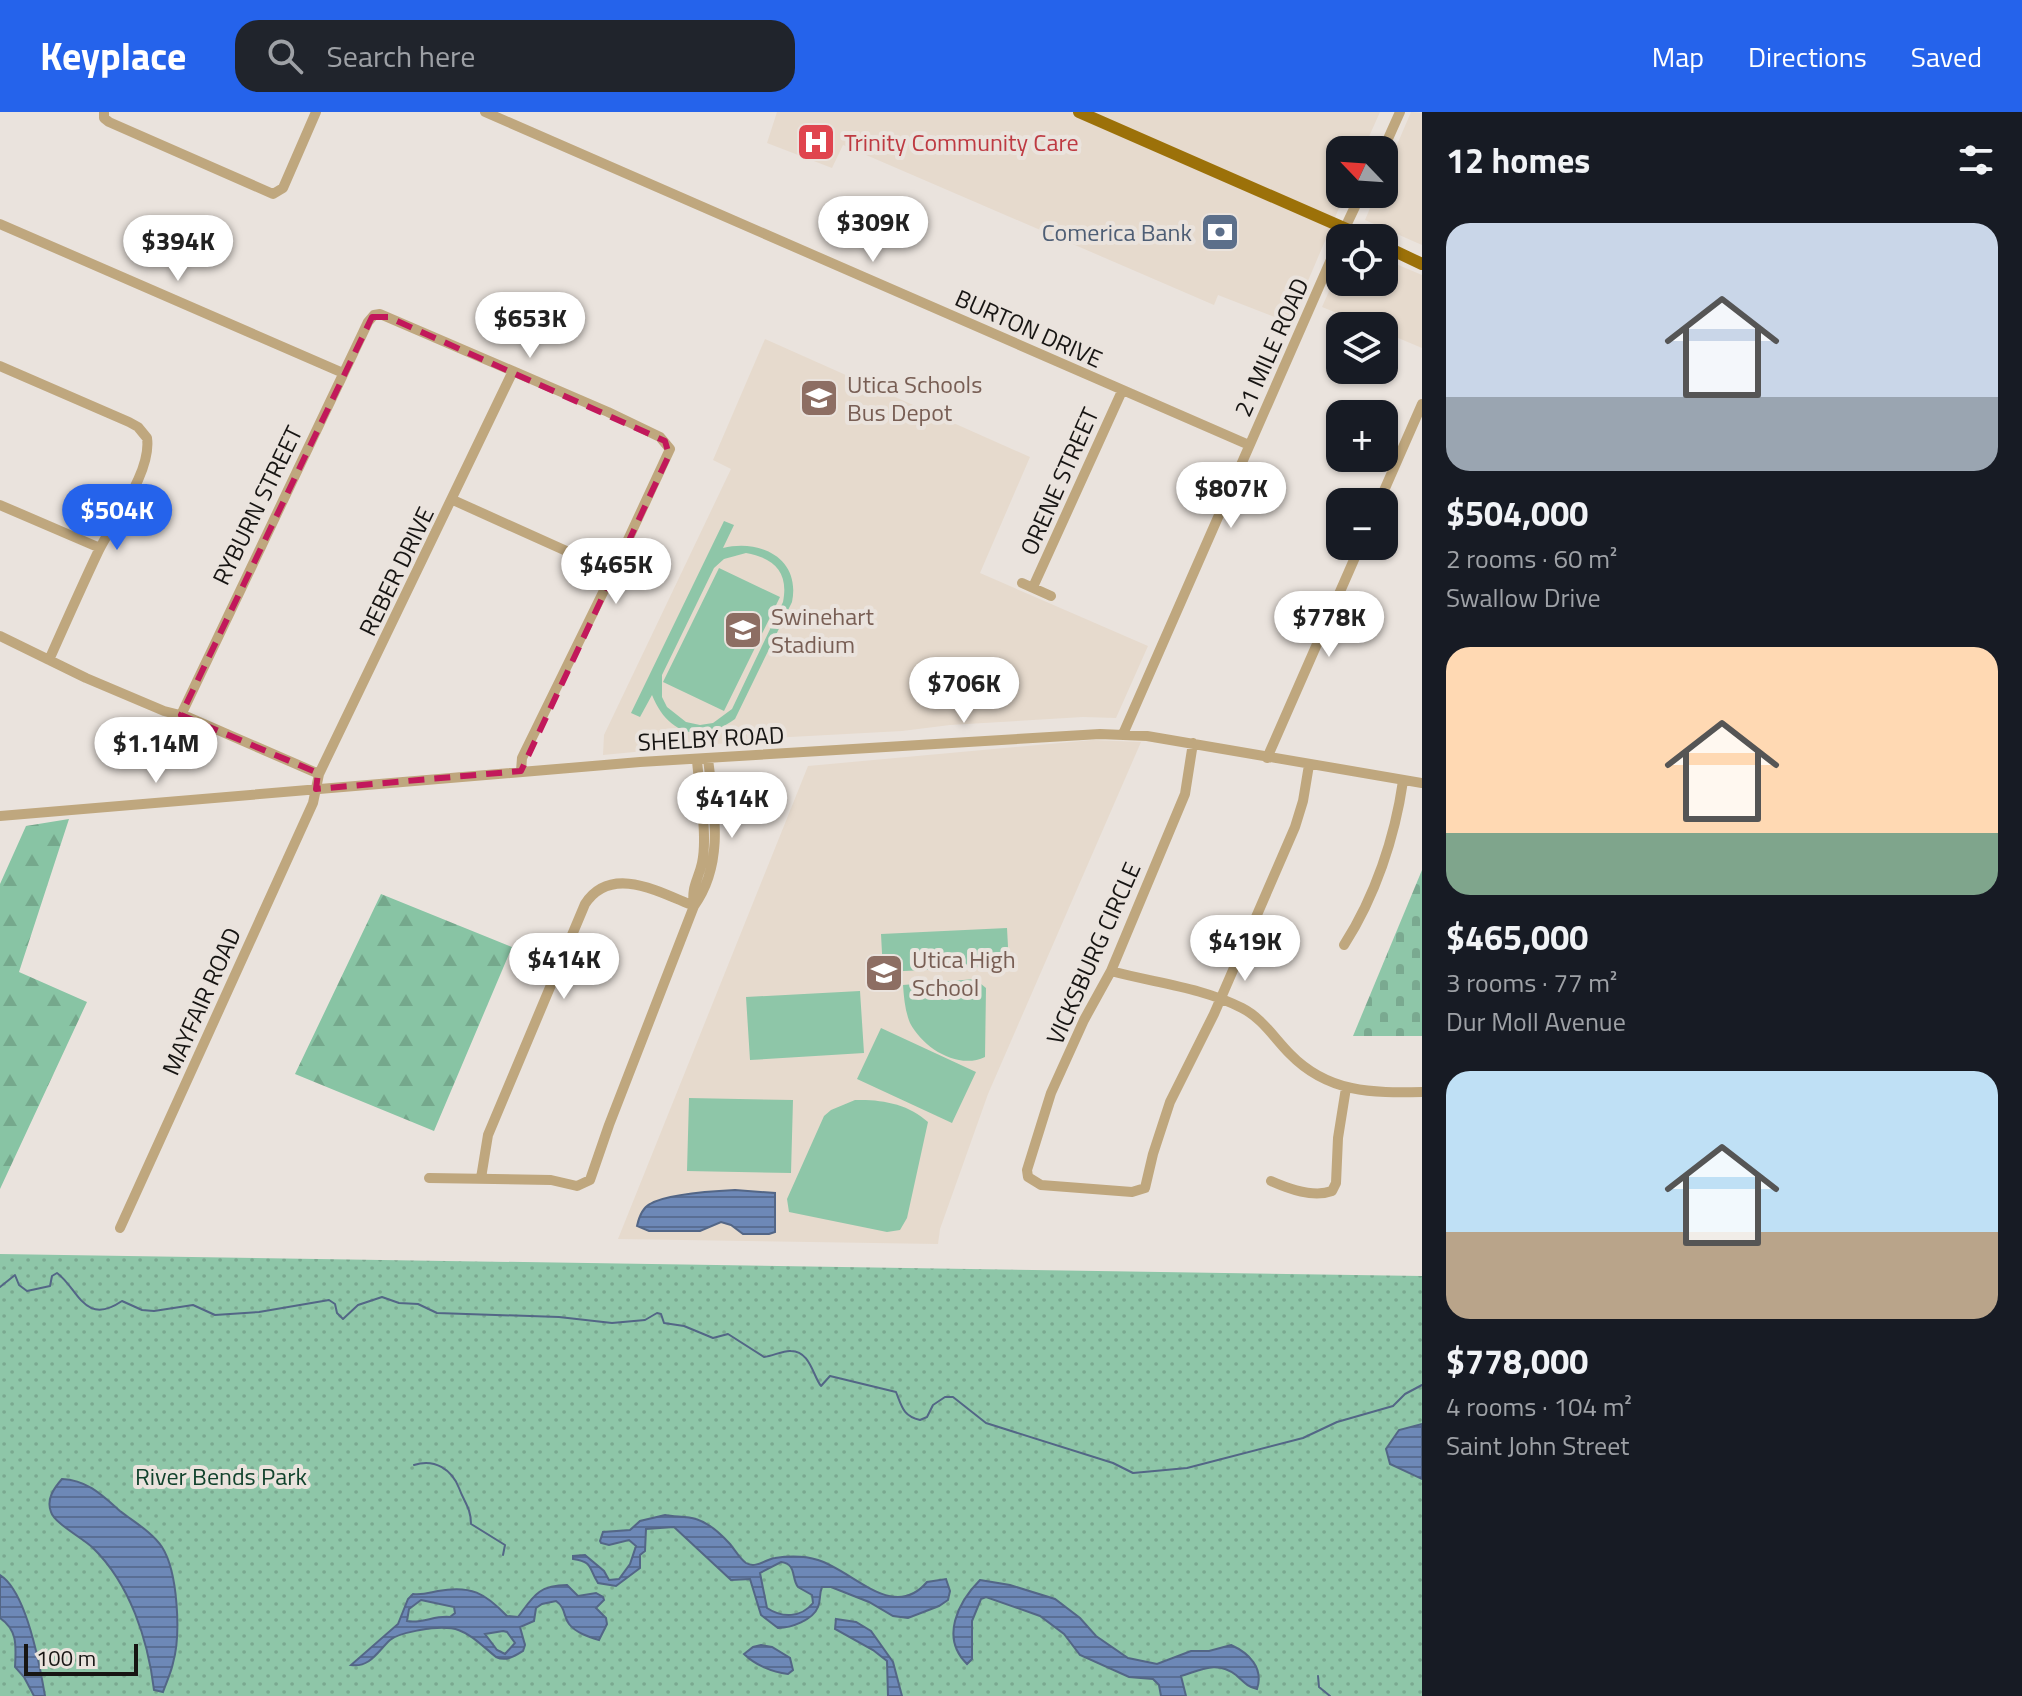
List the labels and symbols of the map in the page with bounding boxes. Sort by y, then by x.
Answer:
hospital icon: Trinity Community Care [795,121,837,163]
place label: Trinity Community Care [844,124,1079,160]
north arrow [1326,136,1398,208]
pin: $309K [817,196,929,264]
bank icon: Comerica Bank [1199,211,1241,253]
place label: Comerica Bank [1042,214,1192,250]
pin: $394K [122,215,234,283]
street label: 21 MILE ROAD [1224,272,1318,422]
street label: BURTON DRIVE [950,279,1108,377]
pin: $653K [474,292,586,360]
place label: Utica Schools Bus Depot [847,366,982,430]
school or university icon: Utica Schools Bus Depot [798,377,840,419]
street label: ORENE STREET [1010,401,1108,561]
street label: RYBURN STREET [203,419,311,591]
pin: $807K [1175,462,1287,530]
pin: $504K [61,484,173,552]
street label: REBER DRIVE [349,500,443,642]
pin: $465K [560,538,672,606]
pin: $778K [1273,591,1385,659]
place label: Swinehart Stadium [771,598,875,662]
school or university icon: Swinehart Stadium [722,609,764,651]
pin: $706K [908,657,1020,725]
street label: SHELBY ROAD [637,716,785,760]
pin: $1.14M [91,717,221,785]
pin: $414K [676,772,788,840]
street label: VICKSBURG CIRCLE [1037,856,1149,1050]
pin: $419K [1189,915,1301,983]
street label: MAYFAIR ROAD [152,921,250,1081]
pin: $414K [508,933,620,1001]
place label: Utica High School [912,941,1016,1005]
school or university icon: Utica High School [863,952,905,994]
park label: River Bends Park [135,1458,307,1494]
scale bar [24,1640,138,1676]

